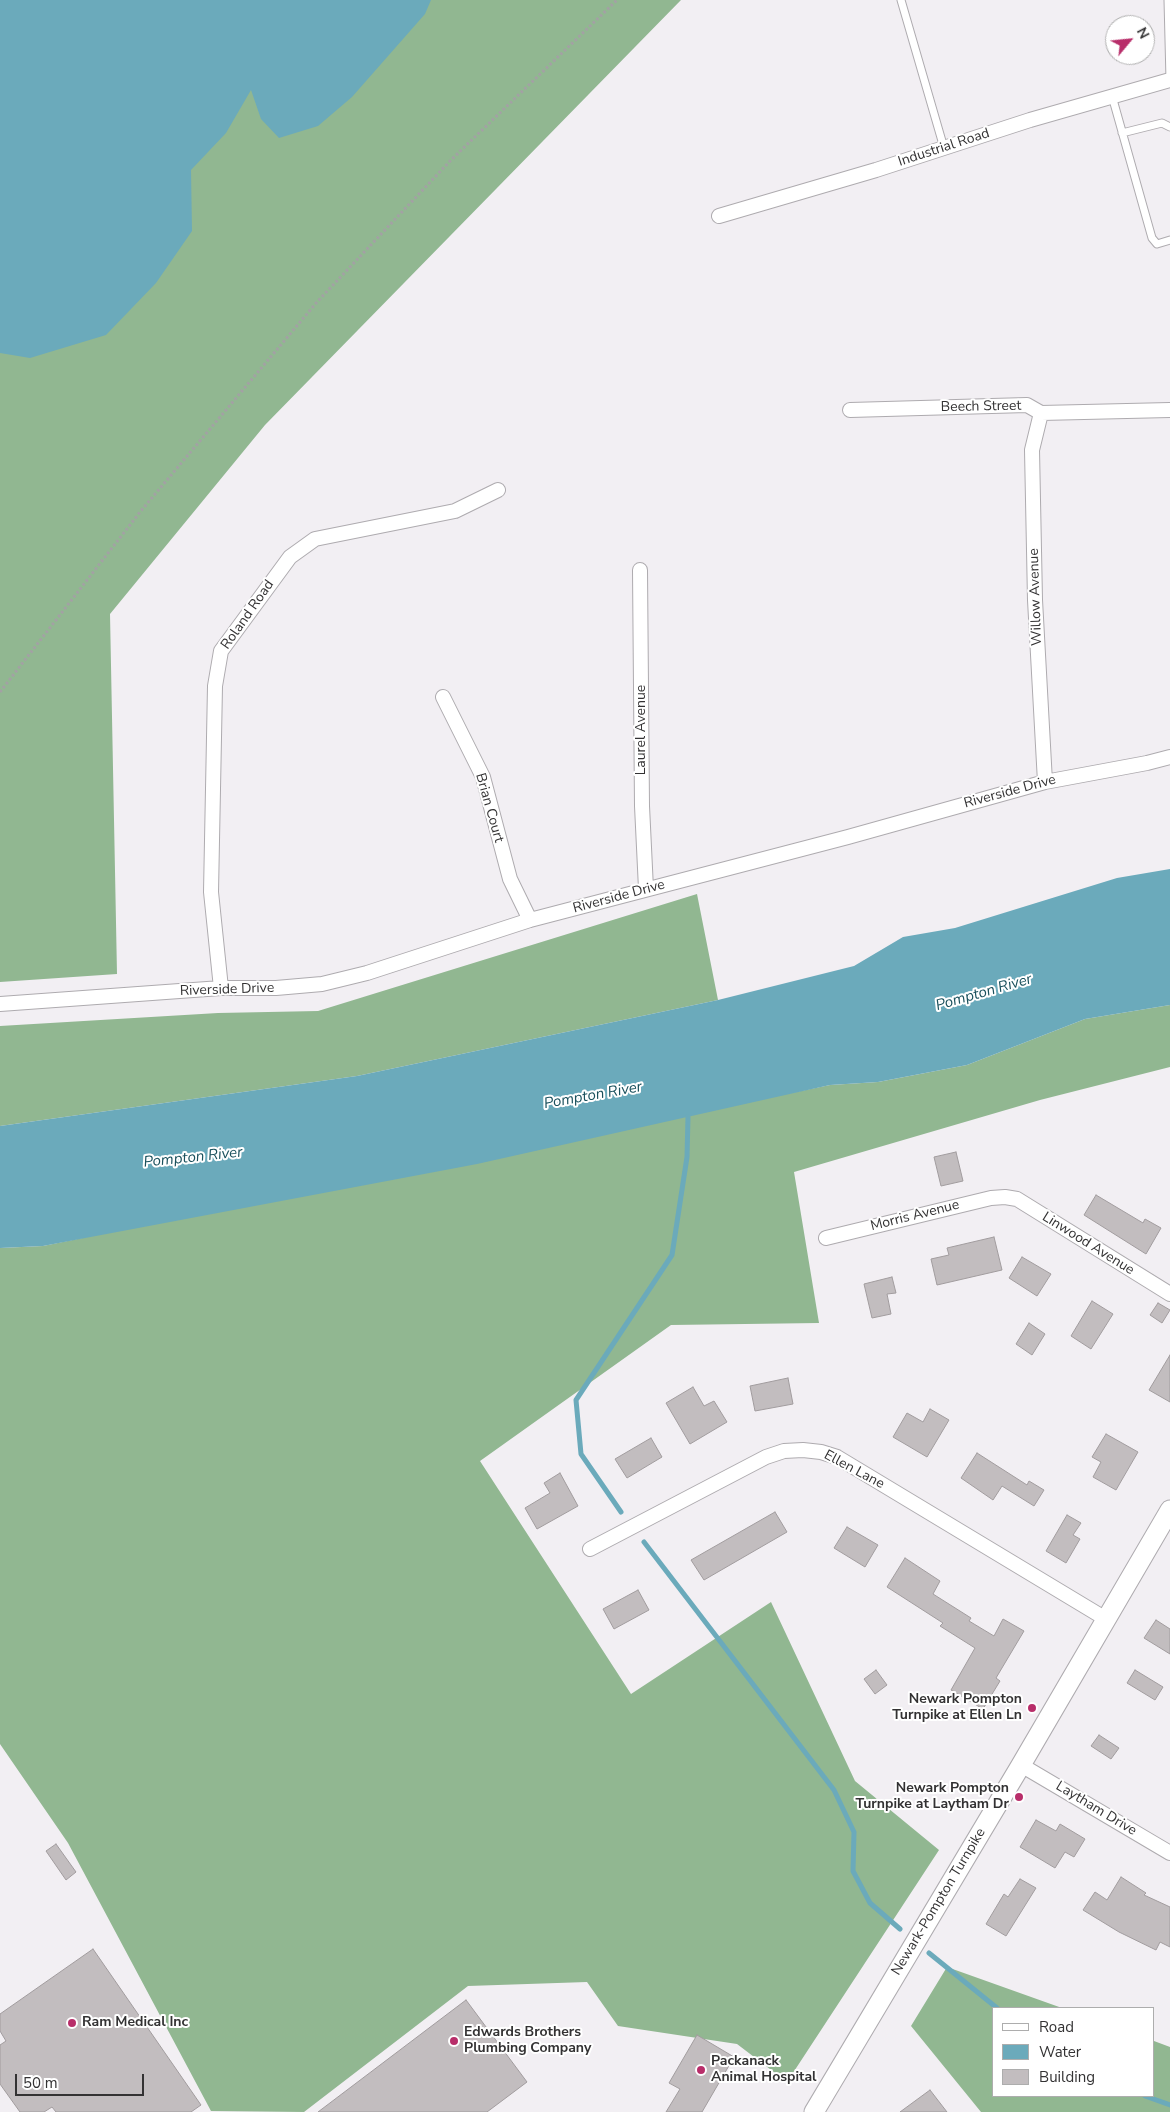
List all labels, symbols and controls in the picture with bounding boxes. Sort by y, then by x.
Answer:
north arrow [1105,15,1155,65]
text: N [1132,24,1154,42]
street label: Industrial Road [896,125,992,171]
street label: Beech Street [941,398,1021,416]
street label: Willow Avenue [1026,548,1046,646]
street label: Roland Road [218,577,278,653]
street label: Laurel Avenue [634,685,650,775]
street label: Brian Court [471,771,507,845]
street label: Riverside Drive [962,772,1058,812]
street label: Riverside Drive [571,877,667,917]
water label: Pompton River [934,971,1034,1015]
street label: Riverside Drive [179,980,275,1000]
water label: Pompton River [543,1079,643,1113]
water label: Pompton River [143,1144,243,1172]
street label: Morris Avenue [869,1197,961,1235]
street label: Linwood Avenue [1039,1209,1137,1279]
street label: Ellen Lane [821,1447,887,1493]
place label: Newark Pompton Turnpike at Ellen Ln [892,1692,1022,1724]
marker: Newark Pompton Turnpike at Ellen Ln [1026,1702,1038,1714]
street label: Laytham Drive [1053,1778,1139,1840]
place label: Newark Pompton Turnpike at Laytham Dr [856,1781,1009,1814]
marker: Newark Pompton Turnpike at Laytham Dr [1013,1791,1025,1803]
street label: Newark-Pompton Turnpike [888,1825,990,1979]
legend [992,2007,1155,2097]
place label: Ram Medical Inc [82,2015,188,2031]
marker: Ram Medical Inc [66,2017,78,2029]
text: Road [1039,2017,1074,2037]
place label: Edwards Brothers Plumbing Company [464,2025,591,2058]
marker: Edwards Brothers Plumbing Company [448,2035,460,2047]
text: Water [1039,2042,1081,2062]
place label: Packanack Animal Hospital [711,2054,817,2086]
scale bar [18,2064,146,2096]
marker: Packanack Animal Hospital [695,2064,707,2076]
text: Building [1039,2067,1095,2087]
text: 50 m [23,2073,58,2093]

